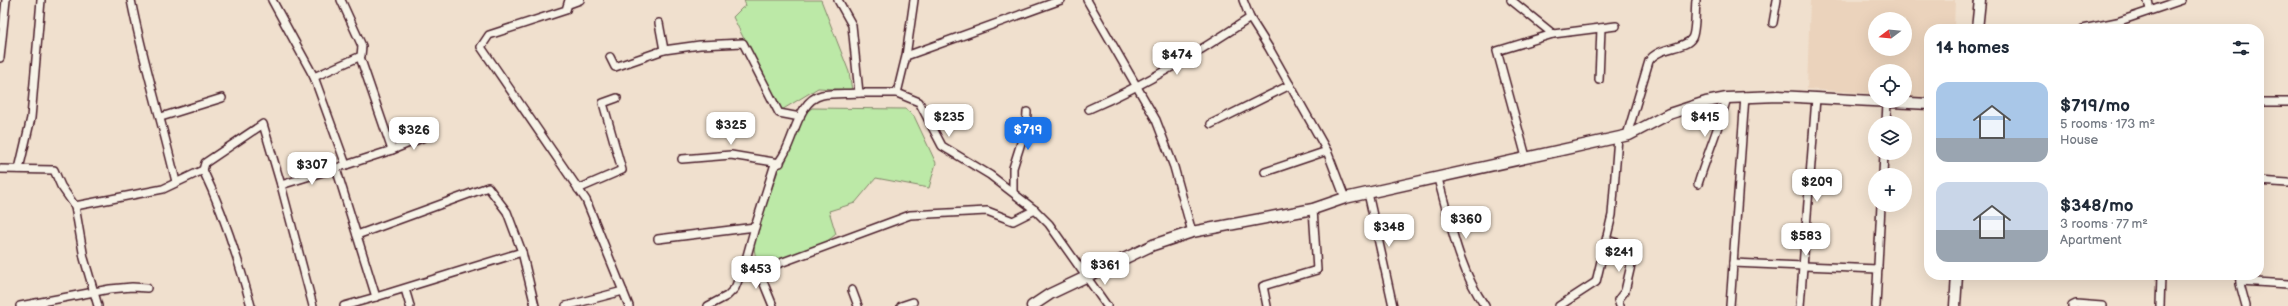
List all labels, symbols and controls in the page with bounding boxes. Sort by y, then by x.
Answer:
north arrow [1868,12,1912,56]
map controls [1868,12,1912,212]
icon: filters [2230,37,2252,59]
text: 14 homes [1936,38,2009,58]
pin: $474 [1153,42,1201,76]
text: $474 [1161,47,1193,63]
button: locate [1868,64,1912,108]
text: $719/mo [2060,96,2130,116]
icon: home [1968,98,2016,146]
pin: $235 [925,104,973,138]
pin: $415 [1681,104,1729,138]
text: $235 [933,109,965,125]
text: $415 [1691,109,1719,125]
pin: $325 [707,112,755,146]
button: layers [1868,116,1912,160]
text: 5 rooms · 173 m² [2060,116,2155,132]
pin: $326 [390,117,438,151]
text: $325 [715,117,747,133]
pin: $719 [1004,117,1052,151]
text: $326 [398,122,430,138]
text: $719 [1014,122,1042,138]
text: House [2060,132,2098,148]
pin: $307 [288,152,336,186]
text: $307 [296,157,328,173]
button: + [1868,168,1912,212]
pin: $209 [1793,169,1841,203]
text: $209 [1801,174,1833,190]
text: $348/mo [2060,196,2134,216]
icon: home [1968,198,2016,246]
pin: $360 [1442,206,1490,240]
text: $360 [1450,211,1482,227]
pin: $348 [1365,214,1413,248]
text: 3 rooms · 77 m² [2060,216,2148,232]
text: $348 [1373,219,1405,235]
pin: $583 [1782,223,1830,257]
text: $583 [1790,228,1822,244]
text: Apartment [2060,232,2121,248]
pin: $241 [1595,239,1643,273]
text: $241 [1605,244,1633,260]
pin: $361 [1081,252,1129,286]
pin: $453 [732,256,780,290]
text: $361 [1090,257,1120,273]
text: $453 [740,261,772,277]

